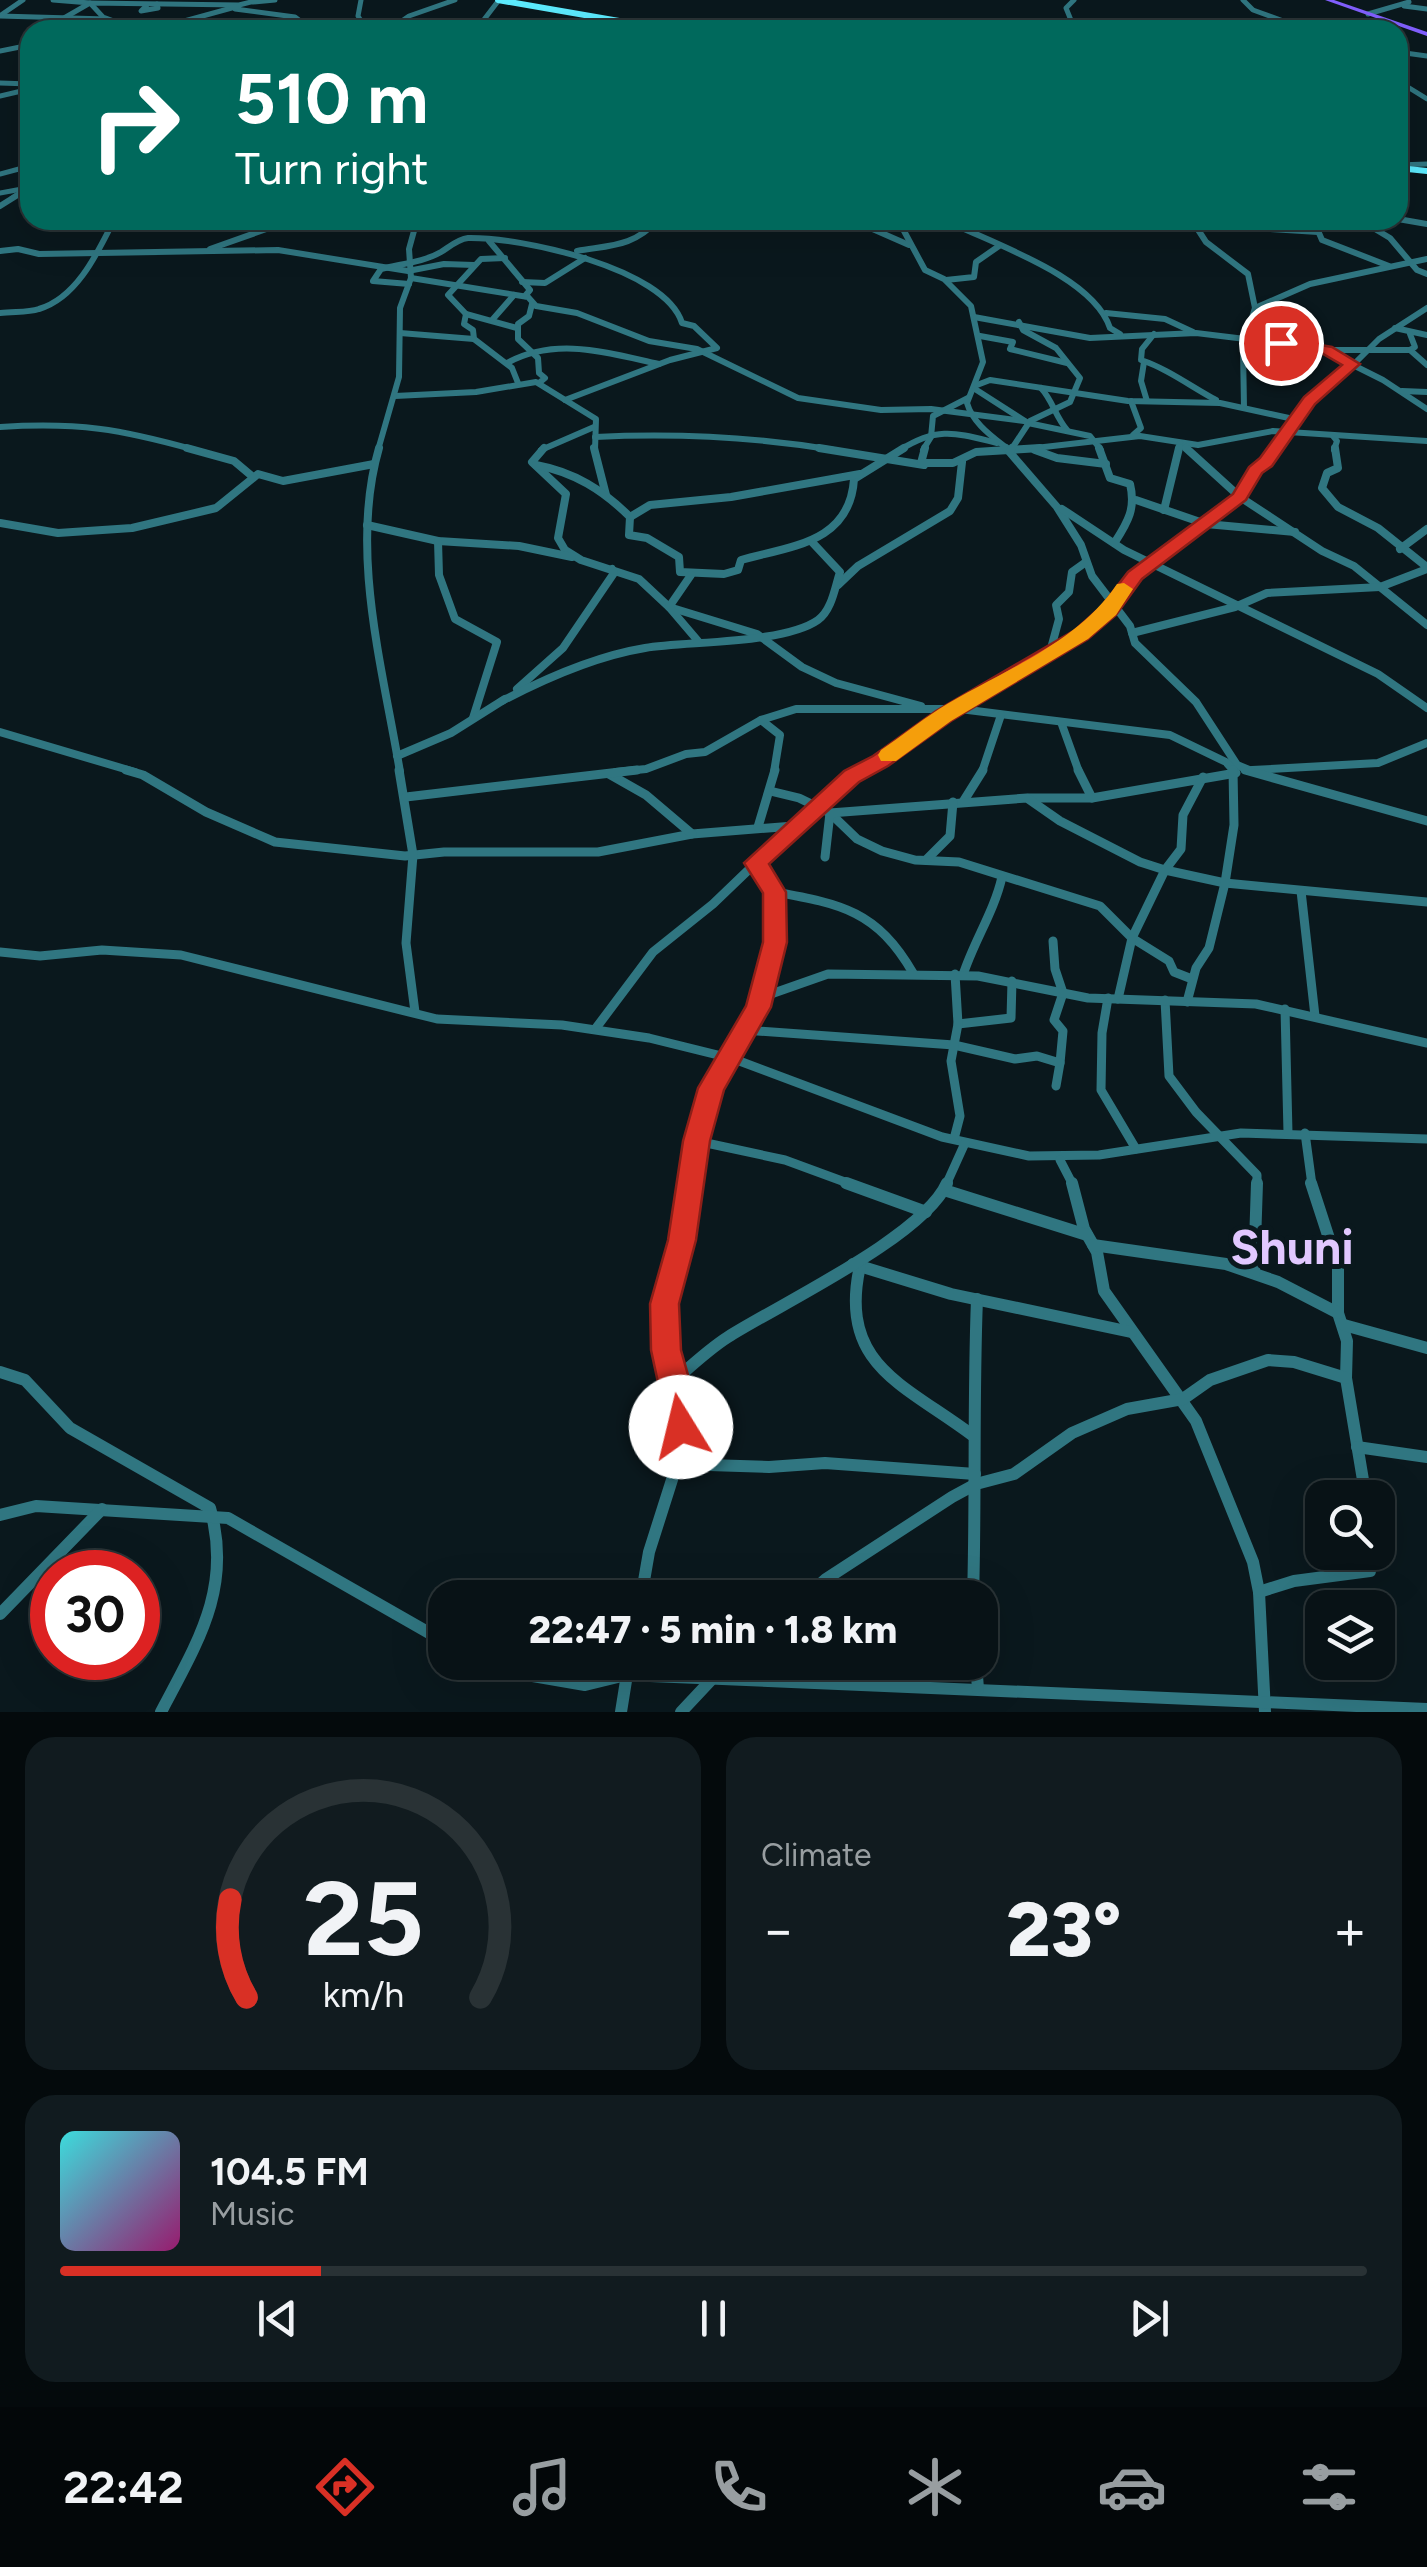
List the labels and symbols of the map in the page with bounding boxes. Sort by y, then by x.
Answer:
pin [1239,301,1324,386]
district label: Shuni [1230,1218,1354,1276]
position arrow [629,1375,733,1479]
speed limit sign: 30 [30,1550,160,1680]

